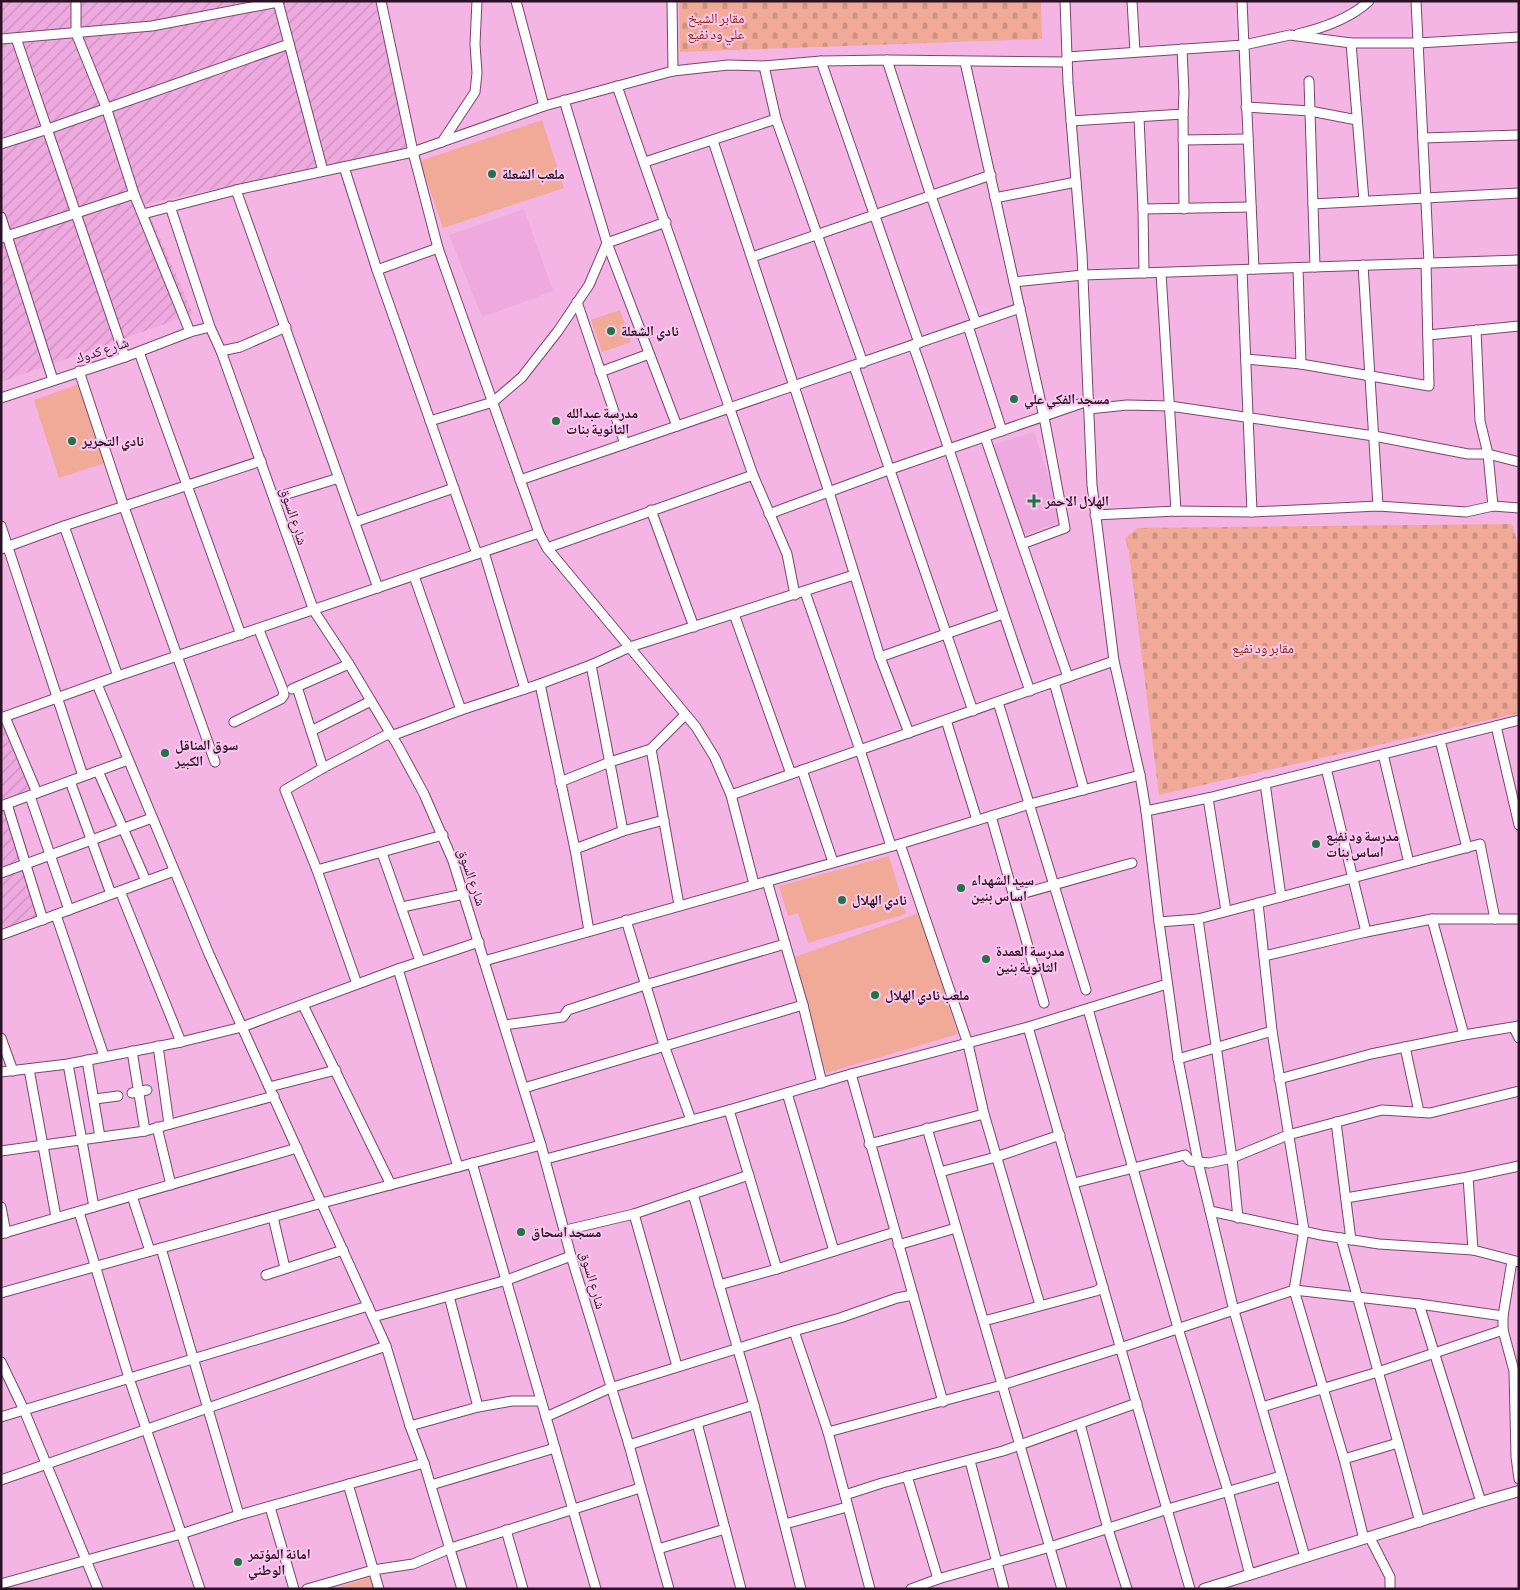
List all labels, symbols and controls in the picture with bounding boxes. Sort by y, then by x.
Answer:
park label: مقابر الشيخ علي ود نفيع [687,10,745,46]
place label: ملعب الشعلة [502,166,565,183]
marker: ملعب الشعلة [486,168,498,180]
place label: نادي الشعلة [621,323,679,342]
marker: نادي الشعلة [605,325,617,337]
street label: شارع كدوك [73,334,131,368]
place label: مسجد الفكي علي [1024,391,1110,410]
marker: مسجد الفكي علي [1008,393,1020,405]
place label: مدرسة عبدالله الثانوية بنات [566,405,638,438]
marker: مدرسة عبدالله الثانوية بنات [550,415,562,427]
place label: نادي التحرير [81,433,144,452]
marker: نادي التحرير [66,435,78,447]
street label: شارع السوق [275,485,311,547]
place label: الهلال الاحمر [1044,493,1109,510]
marker: الهلال الاحمر [1027,494,1041,508]
park label: مقابر ود نفيع [1232,640,1294,658]
place label: سوق المناقل الكبير [174,737,238,770]
marker: سوق المناقل الكبير [159,747,171,759]
place label: مدرسة ود نفيع اساس بنات [1326,828,1399,861]
marker: مدرسة ود نفيع اساس بنات [1310,838,1322,850]
street label: شارع السوق [453,846,489,908]
place label: سيد الشهداء اساس بنين [971,872,1034,905]
marker: سيد الشهداء اساس بنين [955,882,967,894]
place label: نادي الهلال [852,892,907,911]
marker: نادي الهلال [836,894,848,906]
place label: مدرسة العمدة الثانوية بنين [996,943,1065,976]
marker: مدرسة العمدة الثانوية بنين [980,953,992,965]
place label: ملعب نادي الهلال [885,987,969,1006]
marker: ملعب نادي الهلال [869,989,881,1001]
place label: مسجد اسحاق [531,1224,601,1241]
marker: مسجد اسحاق [515,1226,527,1238]
street label: شارع السوق [575,1249,609,1311]
place label: امانة المؤتمر الوطني [247,1546,311,1581]
marker: امانة المؤتمر الوطني [232,1556,244,1568]

